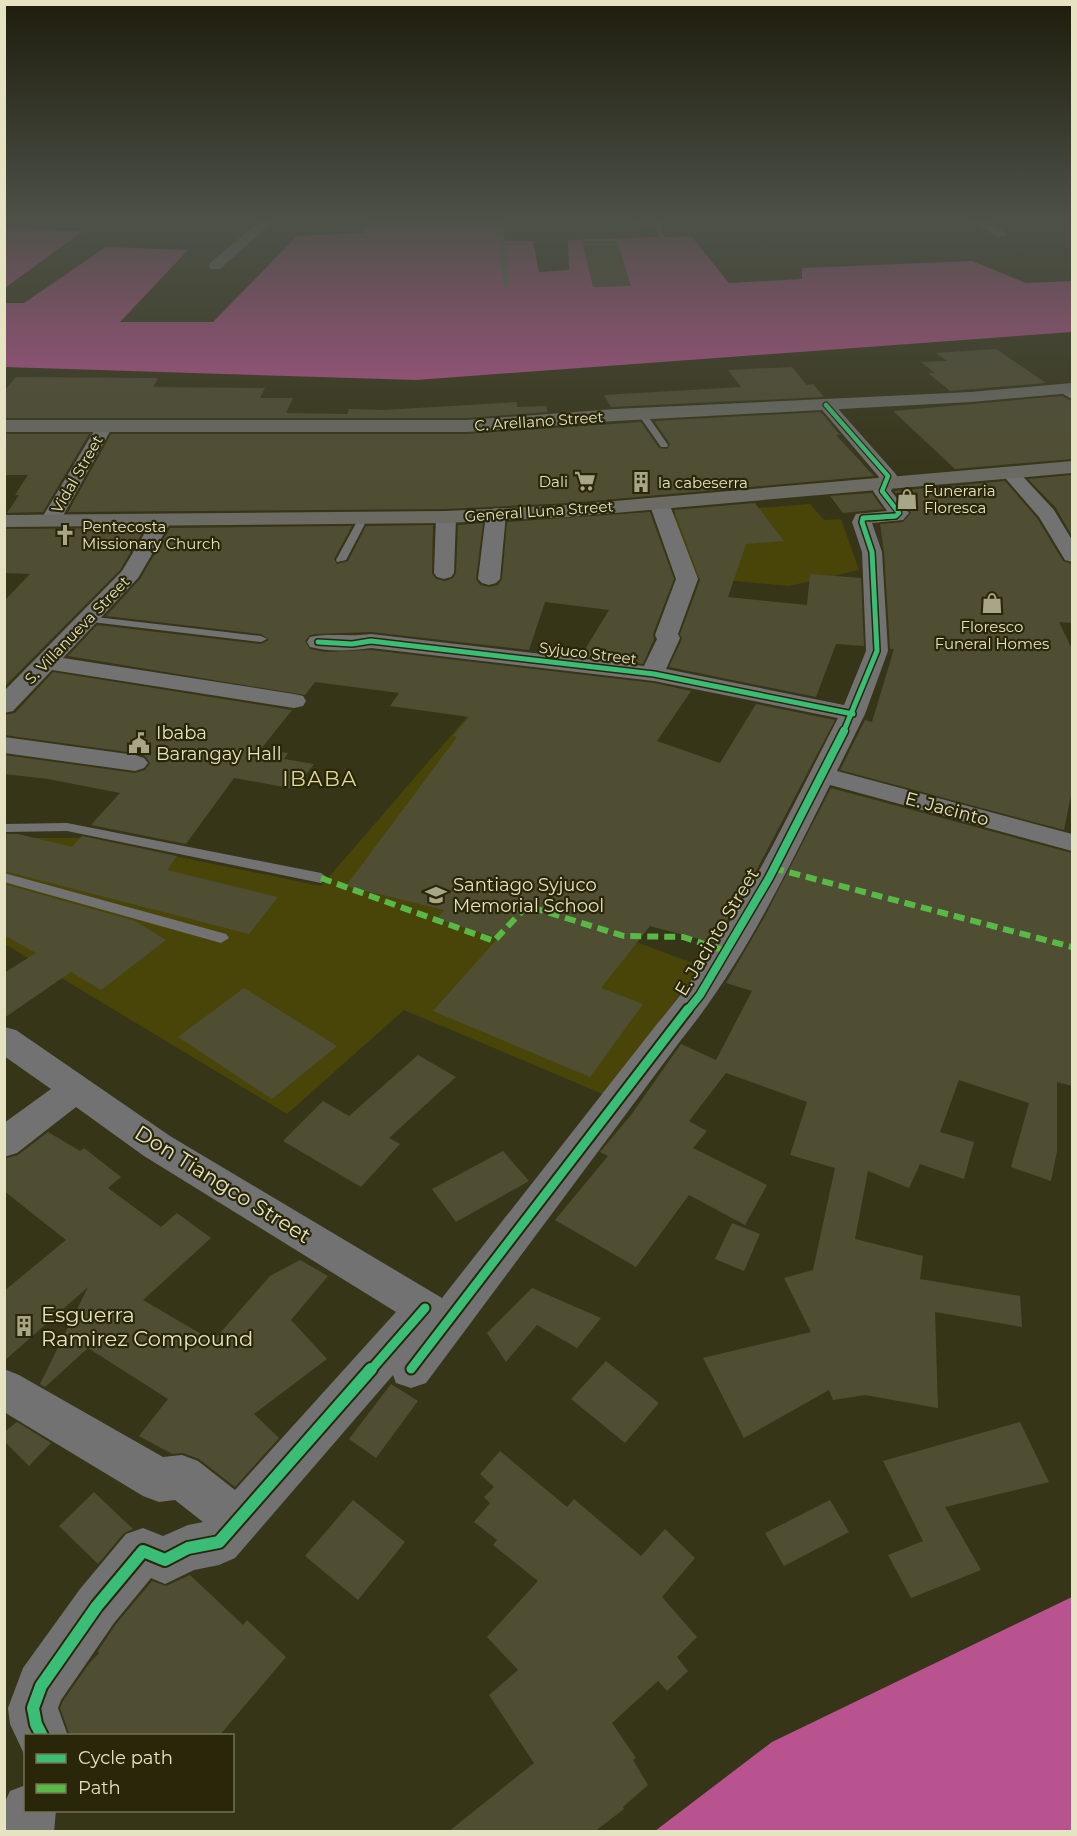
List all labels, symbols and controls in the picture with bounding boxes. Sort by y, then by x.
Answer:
street label: C. Arellano Street [474,407,604,435]
street label: Vidal Street [47,432,107,516]
supermarket icon: Dali [573,469,597,493]
building icon: la cabeserra [629,470,653,494]
place label: Dali [539,472,568,491]
place label: la cabeserra [658,473,748,492]
place label: Funeraria Floresca [924,481,996,517]
shop icon: Funeraria Floresca [895,487,919,511]
street label: General Luna Street [464,496,614,526]
place label: Pentecosta Missionary Church [82,517,221,553]
church icon: Pentecosta Missionary Church [53,523,77,547]
street label: S. Villanueva Street [21,572,133,688]
shop icon: Floresco Funeral Homes [980,591,1004,615]
place label: Floresco Funeral Homes [935,617,1049,653]
street label: Syjuco Street [538,638,638,668]
place label: Ibaba Barangay Hall [156,722,281,765]
public building icon: Ibaba Barangay Hall [127,731,151,755]
district label: IBABA [282,766,358,791]
street label: E. Jacinto [903,787,991,831]
street label: E. Jacinto Street [670,864,764,1000]
place label: Santiago Syjuco Memorial School [453,874,604,917]
school or university icon: Santiago Syjuco Memorial School [424,883,448,907]
street label: Don Tiangco Street [130,1120,316,1248]
place label: Esguerra Ramirez Compound [41,1302,253,1351]
building icon: Esguerra Ramirez Compound [12,1314,36,1338]
legend [24,1734,234,1812]
text: Cycle path [78,1747,173,1769]
text: Path [78,1777,121,1799]

